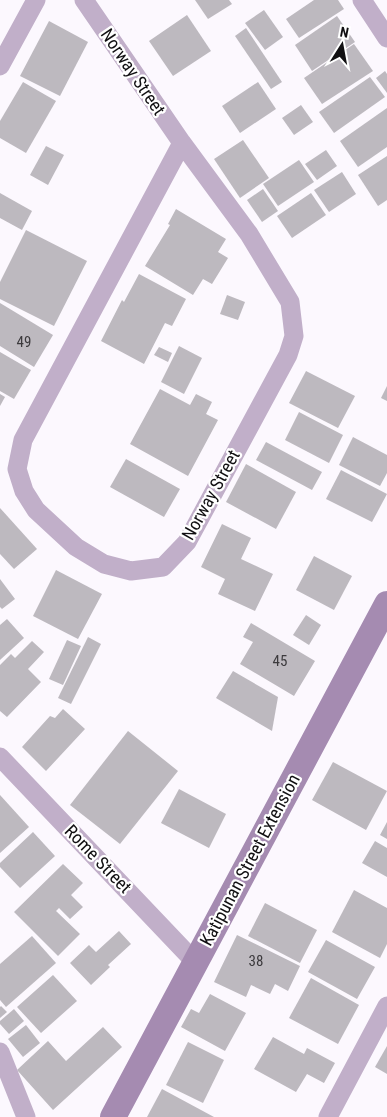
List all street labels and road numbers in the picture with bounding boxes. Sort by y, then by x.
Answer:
street label: Norway Street [97,24,170,119]
street label: Norway Street [177,446,244,544]
street label: Katipunan Street Extension [195,770,304,949]
street label: Rome Street [61,820,136,897]

